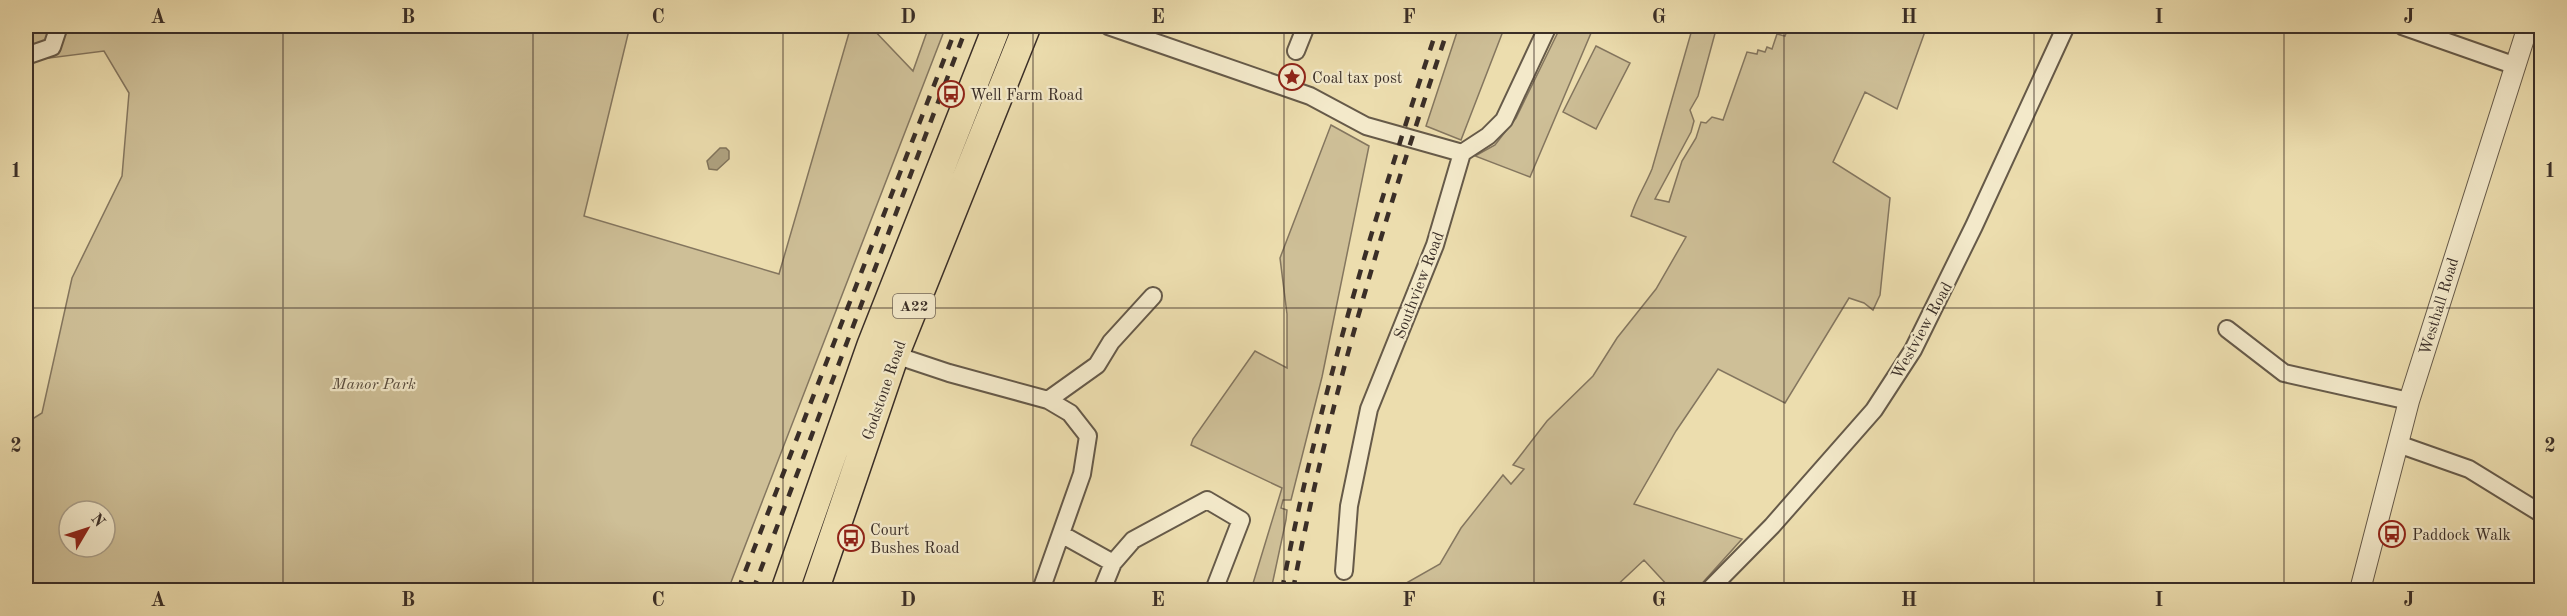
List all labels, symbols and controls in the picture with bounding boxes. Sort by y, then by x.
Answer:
text: A [150,8,166,28]
text: B [401,8,415,28]
text: C [651,8,665,28]
text: D [900,8,916,28]
text: E [1151,8,1165,28]
text: F [1402,8,1416,28]
text: G [1652,8,1666,28]
text: H [1901,8,1917,28]
text: I [2155,8,2163,28]
text: J [2404,8,2415,28]
place icon: Coal tax post [1277,62,1307,92]
place label: Coal tax post [1312,71,1403,87]
bus stop icon: Well Farm Road [936,79,966,109]
place label: Well Farm Road [970,88,1083,104]
text: 1 [10,162,22,182]
text: 1 [2544,162,2556,182]
street label: Southview Road [1392,230,1448,342]
street label: Westhall Road [2418,256,2462,357]
street label: Westview Road [1890,280,1956,382]
road number: A22 [893,294,935,318]
street label: Godstone Road [860,339,909,443]
park label: Manor Park [331,377,416,393]
text: 2 [10,437,22,457]
text: 2 [2544,437,2556,457]
north arrow [57,499,117,559]
text: N [87,511,108,531]
bus stop icon: Paddock Walk [2377,519,2407,549]
bus stop icon: Court Bushes Road [836,523,866,553]
place label: Court Bushes Road [870,523,960,557]
place label: Paddock Walk [2412,528,2511,544]
text: A [150,591,166,611]
text: B [401,591,415,611]
text: C [651,591,665,611]
text: D [900,591,916,611]
text: E [1151,591,1165,611]
text: F [1402,591,1416,611]
text: G [1652,591,1666,611]
text: H [1901,591,1917,611]
text: I [2155,591,2163,611]
text: J [2404,591,2415,611]

